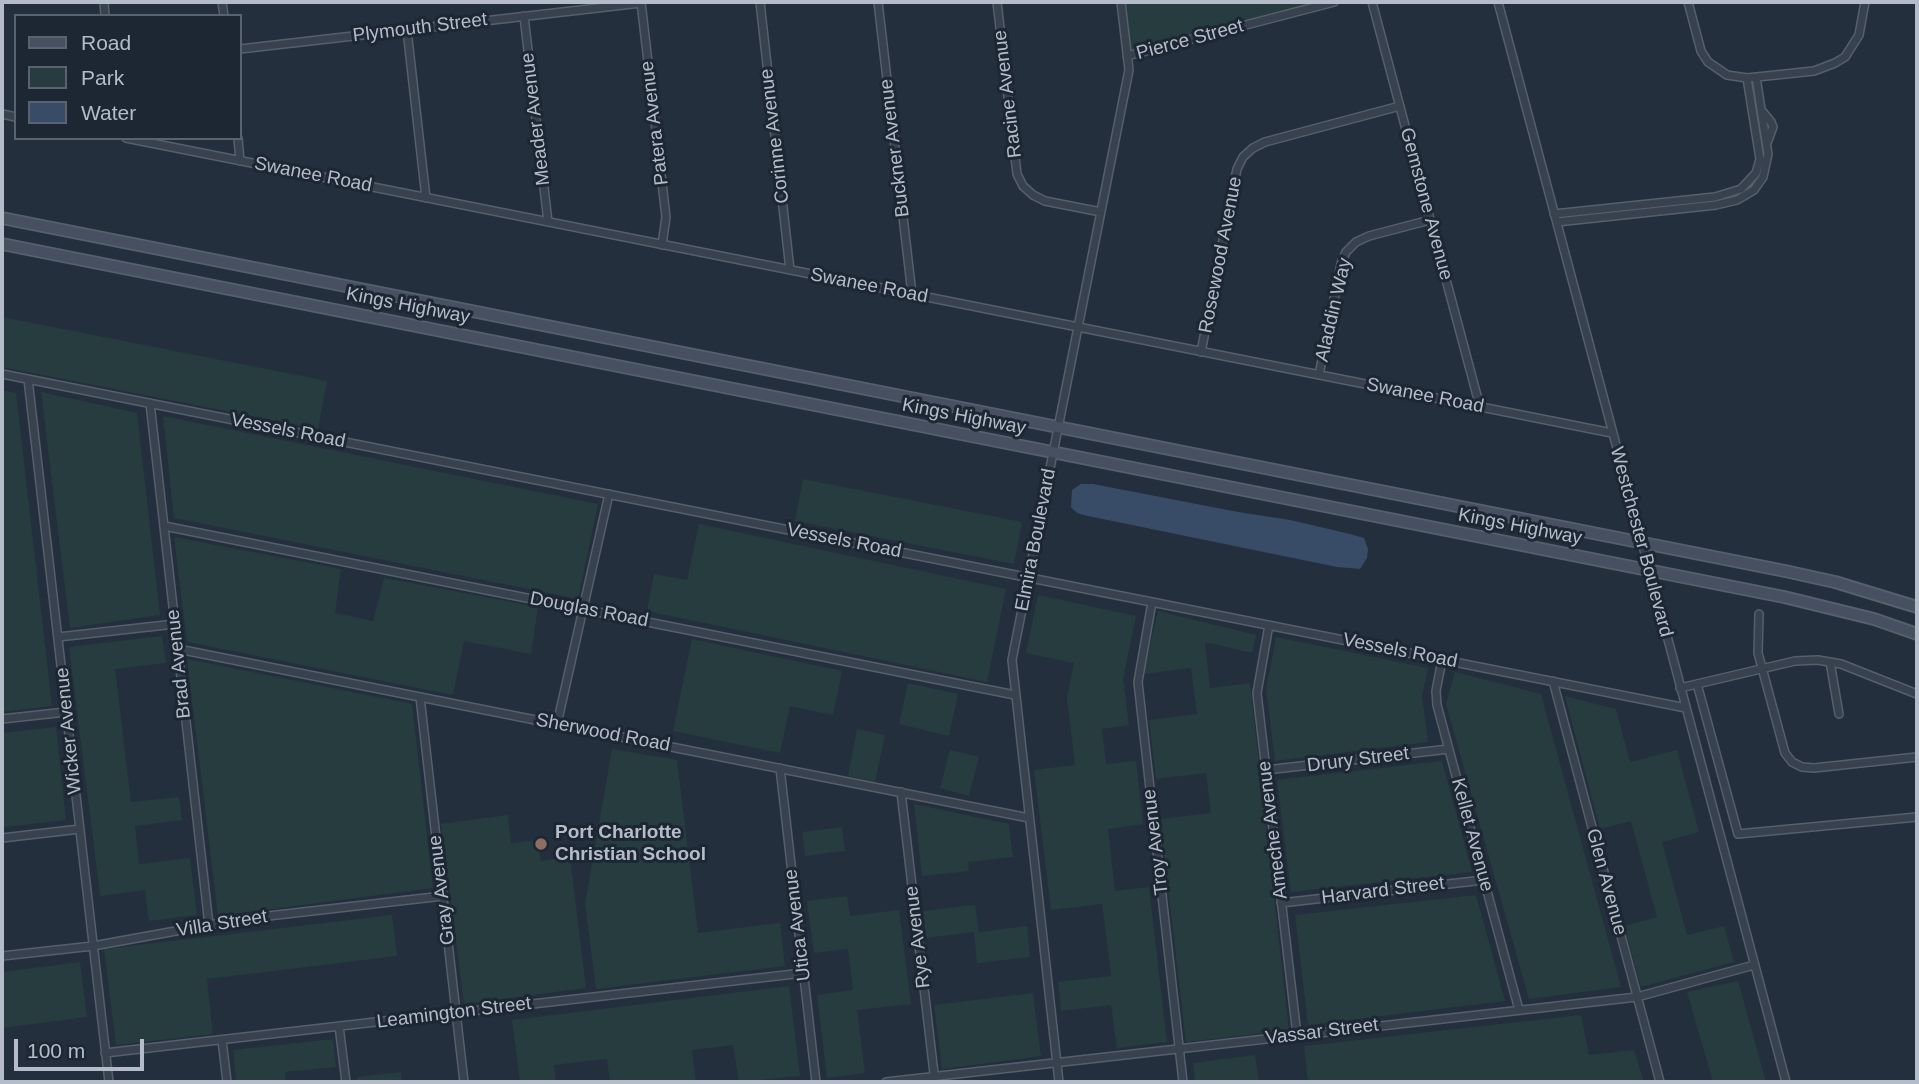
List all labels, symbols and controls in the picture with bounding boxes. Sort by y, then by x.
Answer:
street label: Plymouth Street [352,8,488,48]
legend [14,14,242,140]
street label: Pierce Street [1134,15,1246,65]
street label: Racine Avenue [989,29,1027,159]
text: Road [81,31,131,54]
street label: Meader Avenue [517,51,555,187]
street label: Patera Avenue [636,59,674,187]
text: Park [81,66,124,89]
street label: Corinne Avenue [755,67,795,205]
street label: Buckner Avenue [875,78,915,218]
text: Water [81,101,136,124]
street label: Gemstone Avenue [1395,125,1457,283]
street label: Swanee Road [252,152,374,198]
street label: Rosewood Avenue [1195,175,1247,335]
street label: Aladdin Way [1311,256,1357,364]
street label: Swanee Road [808,263,930,309]
street label: Kings Highway [344,283,472,329]
street label: Swanee Road [1364,373,1486,419]
street label: Kings Highway [900,394,1028,440]
street label: Vessels Road [229,409,347,453]
street label: Westchester Boulevard [1605,444,1677,640]
street label: Elmira Boulevard [1011,467,1061,613]
street label: Kings Highway [1456,504,1584,550]
street label: Vessels Road [785,519,903,563]
street label: Douglas Road [528,587,650,633]
street label: Brad Avenue [162,608,196,720]
street label: Vessels Road [1341,629,1459,673]
street label: Wicker Avenue [51,666,87,796]
street label: Sherwood Road [534,709,672,757]
street label: Drury Street [1306,742,1410,778]
street label: Ameche Avenue [1253,760,1293,900]
street label: Kellet Avenue [1446,776,1498,894]
street label: Troy Avenue [1138,788,1174,896]
place label: Port Charlotte Christian School [555,822,706,866]
street label: Glen Avenue [1581,826,1631,938]
street label: Gray Avenue [424,834,460,946]
marker: Port Charlotte Christian School [533,836,549,852]
street label: Utica Avenue [780,868,816,982]
street label: Harvard Street [1320,872,1446,910]
street label: Rye Avenue [900,884,936,990]
street label: Villa Street [175,906,269,942]
street label: Leamington Street [376,992,532,1034]
street label: Vassar Street [1264,1014,1380,1050]
scale bar [18,1024,147,1068]
text: 100 m [27,1039,85,1062]

